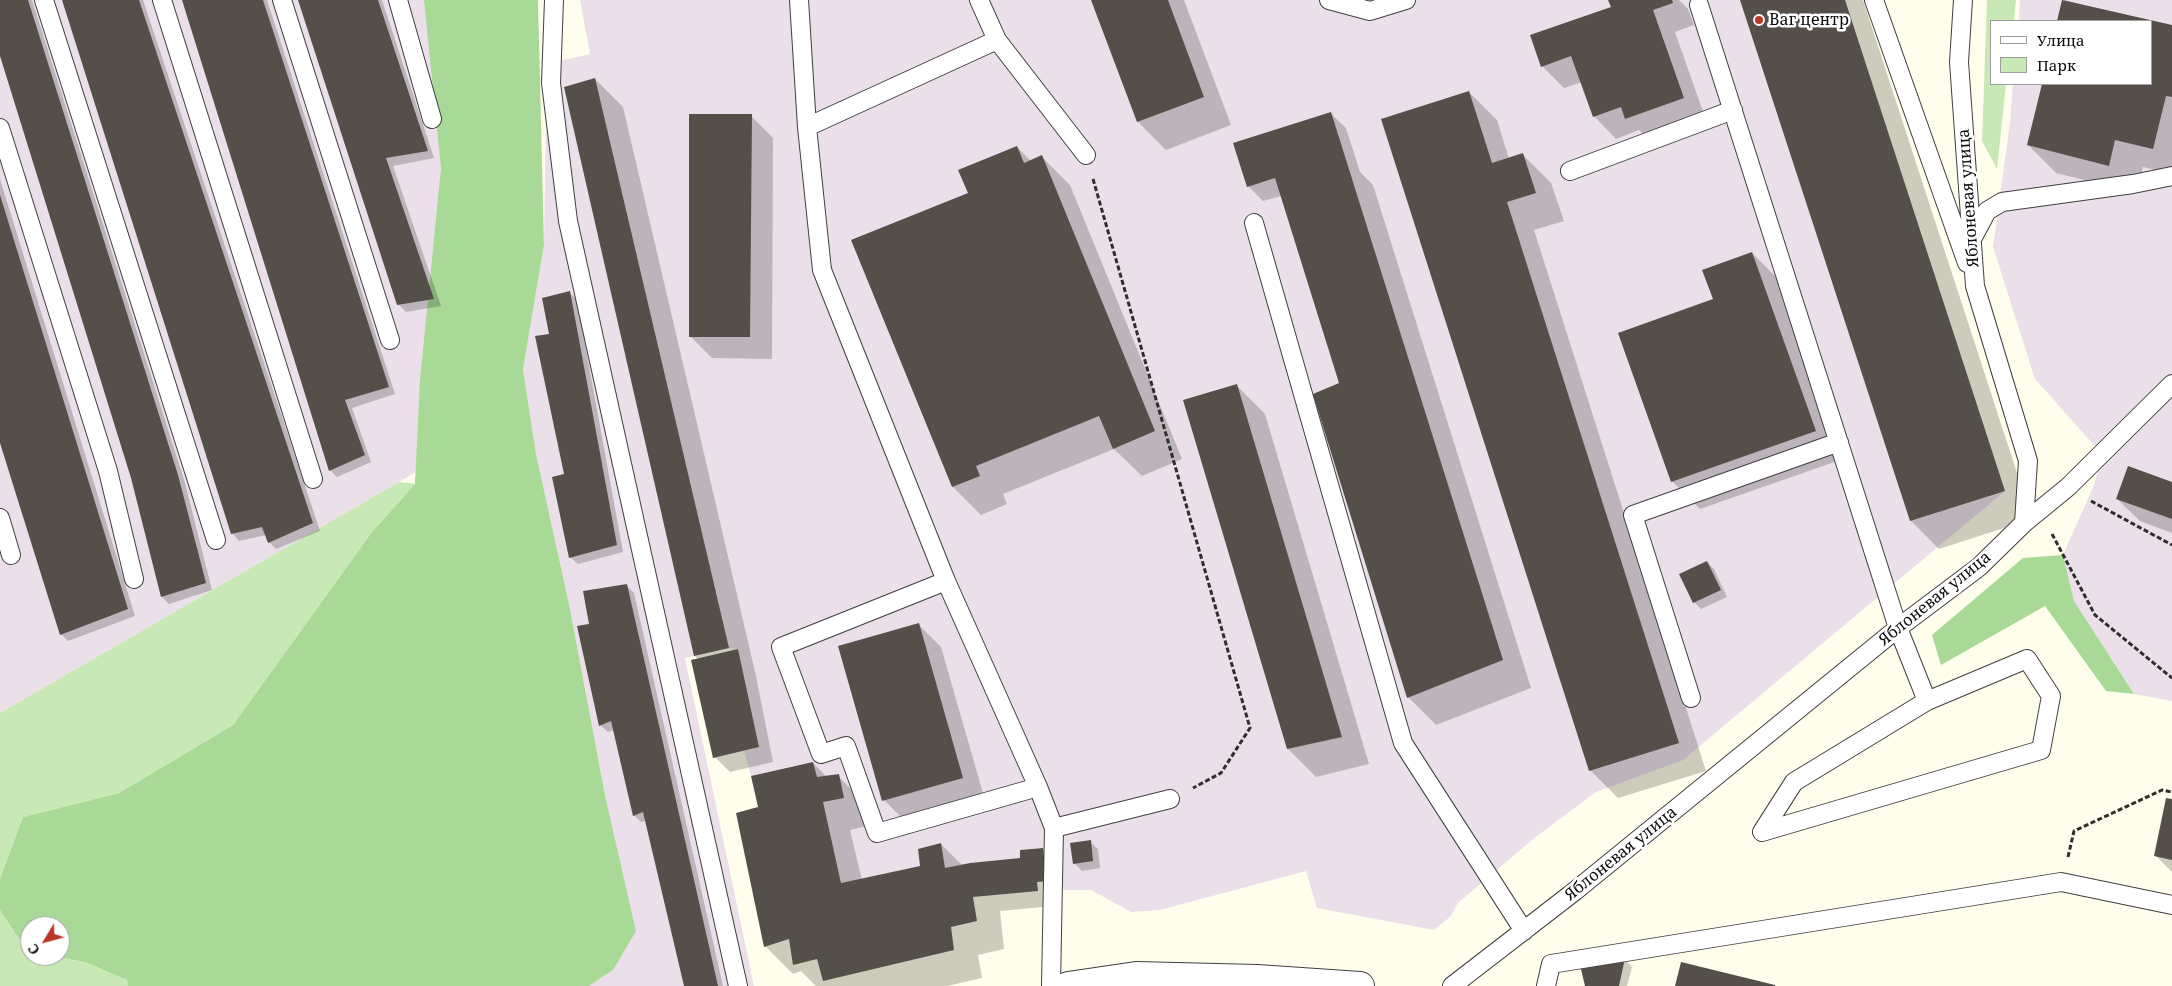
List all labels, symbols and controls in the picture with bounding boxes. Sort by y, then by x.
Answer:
place label: Ваг центр [1769,10,1849,30]
marker: Ваг центр [1753,14,1765,26]
legend [1990,20,2152,85]
text: Улица [2037,30,2085,50]
text: Парк [2037,55,2076,75]
street label: Яблоневая улица [1955,128,1983,268]
street label: Яблоневая улица [1875,548,1995,650]
street label: Яблоневая улица [1561,803,1681,905]
north arrow [20,916,70,966]
text: С [23,940,44,959]

